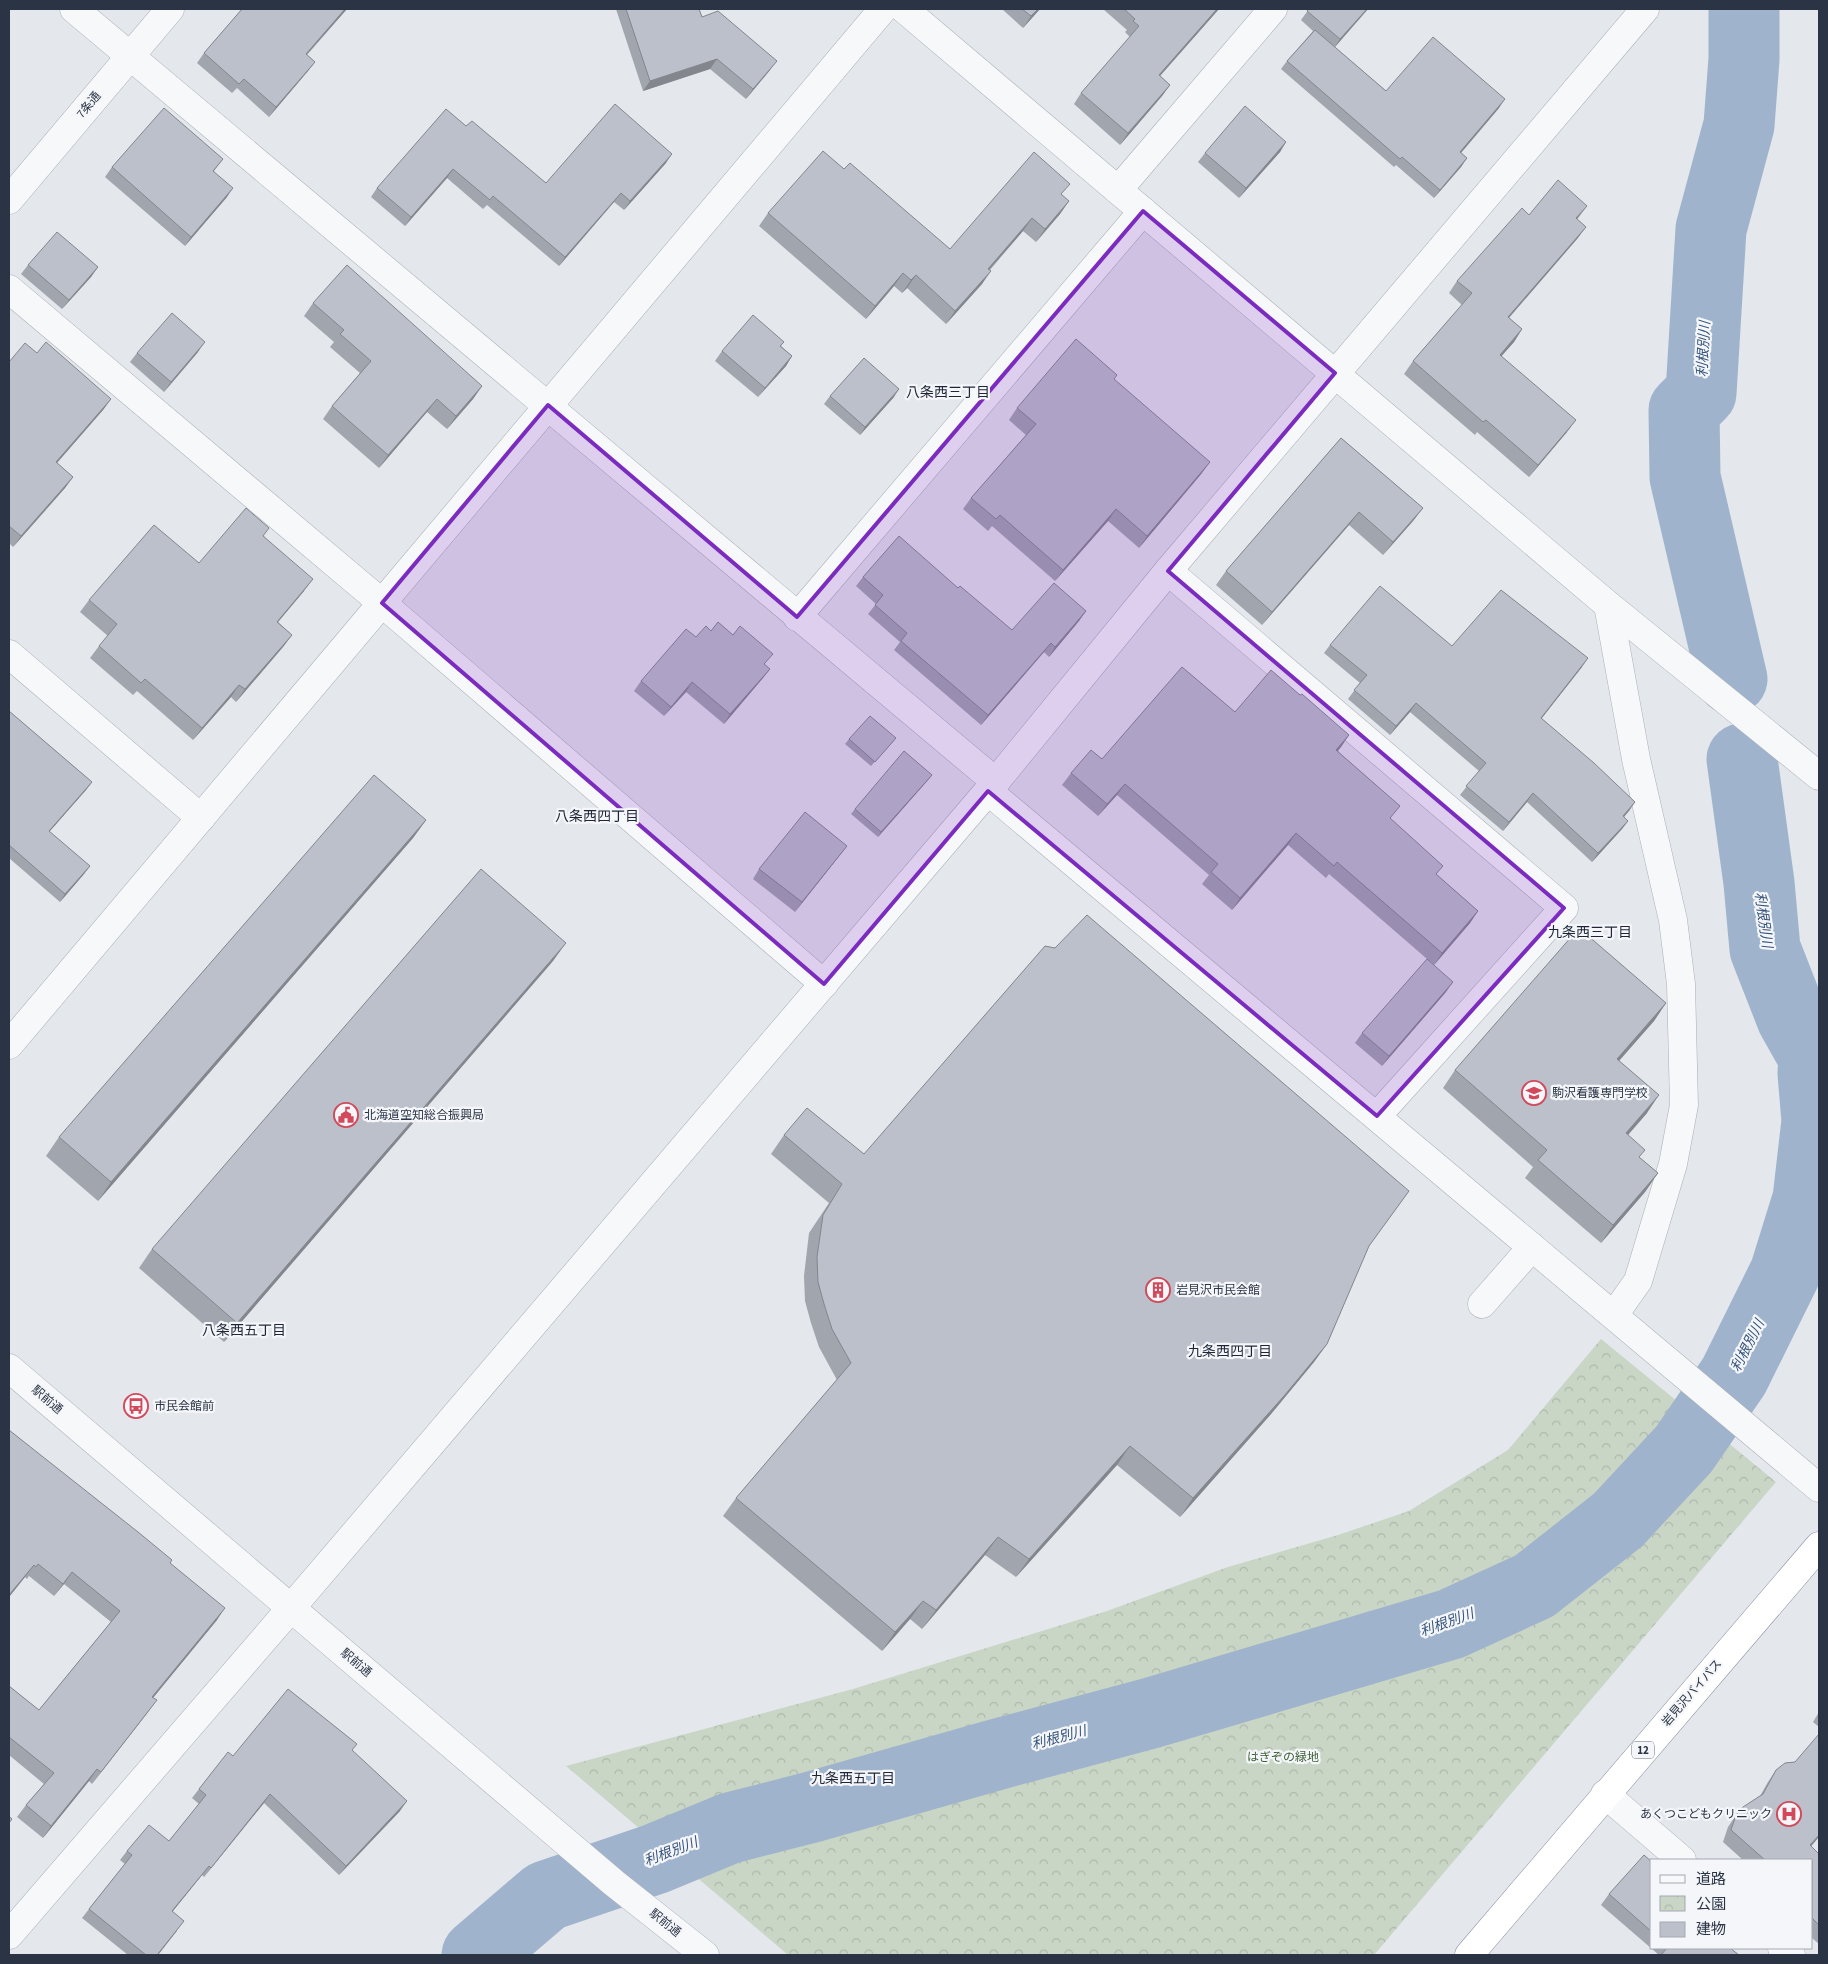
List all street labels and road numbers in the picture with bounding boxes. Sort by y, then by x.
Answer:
street label: 7条通 [73,88,105,122]
street label: 駅前通 [28,1382,66,1418]
street label: 駅前通 [337,1645,375,1681]
street label: 岩見沢バイパス [1658,1656,1726,1730]
road number: 12 [1632,1742,1654,1758]
street label: 駅前通 [646,1905,684,1941]

